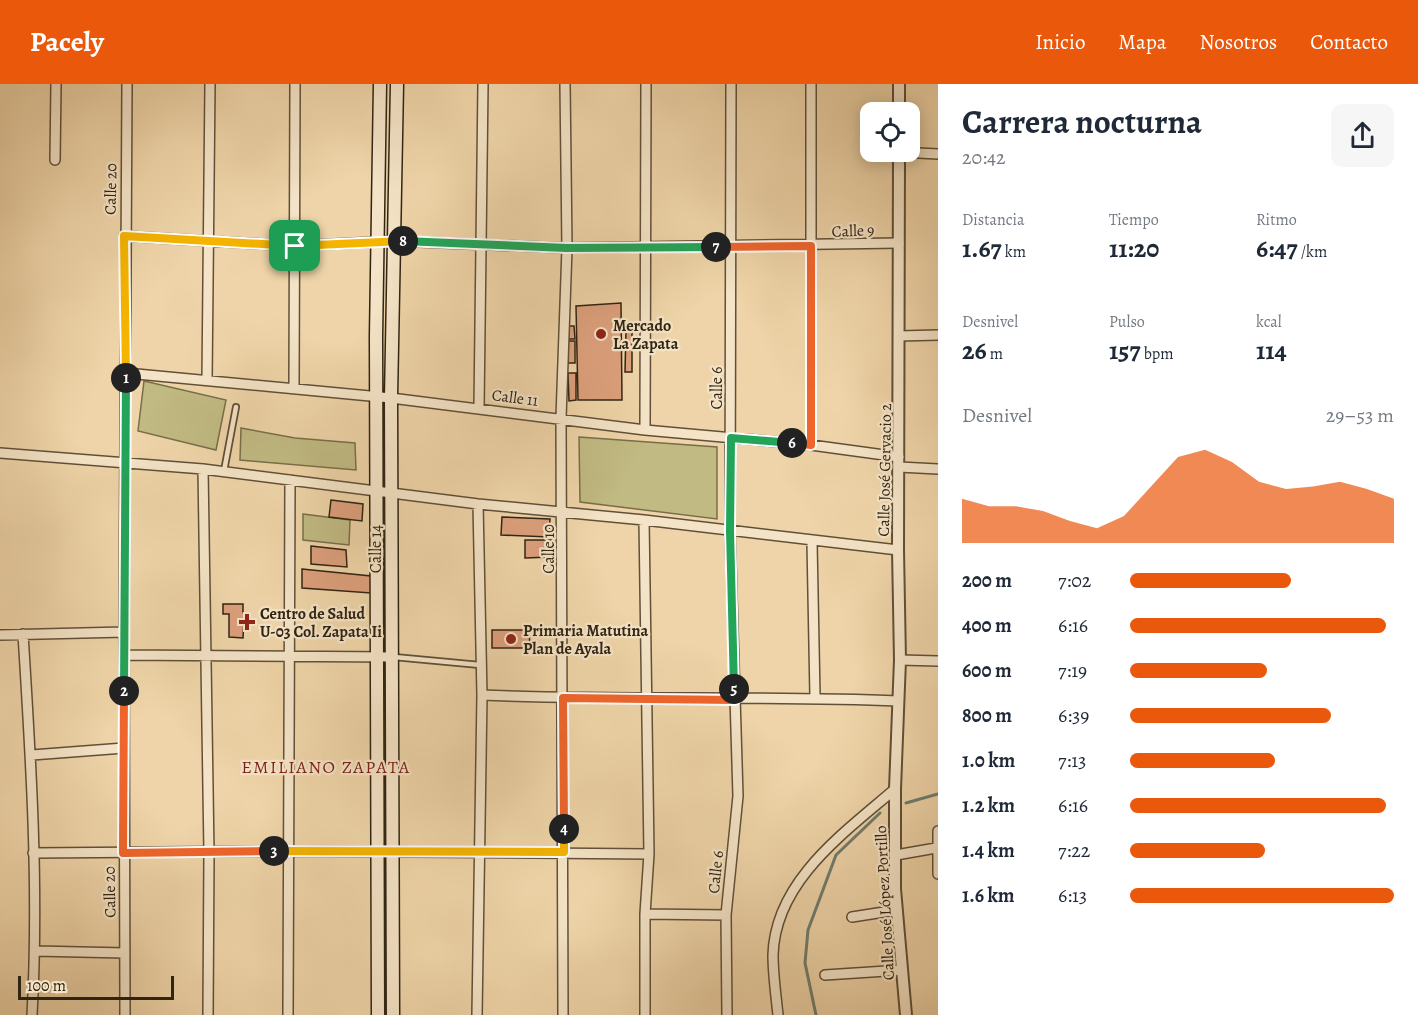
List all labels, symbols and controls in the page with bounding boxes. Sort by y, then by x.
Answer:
text: Pacely [30,23,104,61]
text: Inicio [1035,28,1085,56]
text: Mapa [1118,28,1167,56]
text: Nosotros [1200,28,1277,56]
text: Contacto [1310,28,1388,56]
text: Carrera nocturna [962,99,1202,144]
map controls [860,102,920,162]
button: locate [860,102,920,162]
button: share [1331,104,1394,167]
text: 20:42 [962,144,1005,171]
street label: Calle 20 [100,163,122,215]
text: Distancia [962,209,1024,231]
text: Tiempo [1109,209,1159,231]
text: Ritmo [1256,209,1297,231]
street label: Calle 9 [831,219,875,243]
pin [269,220,320,271]
pin: 8 [388,226,418,256]
icon: arrive [278,229,311,262]
text: 8 [399,230,407,252]
text: 1.67 [962,231,1002,266]
text: 11:20 [1109,231,1159,266]
text: 6:47 [1256,231,1298,266]
pin: 7 [701,232,731,262]
text: 7 [713,236,719,258]
text: km [1002,241,1026,263]
text: /km [1298,241,1327,263]
text: Desnivel [962,311,1018,333]
text: Pulso [1109,311,1145,333]
text: kcal [1256,311,1282,333]
place label: Mercado La Zapata [613,315,679,355]
marker: Mercado La Zapata [594,327,608,341]
text: 26 [962,333,987,368]
text: 157 [1109,333,1141,368]
text: 114 [1256,333,1287,368]
text: m [987,343,1003,365]
text: bpm [1141,343,1174,365]
pin: 1 [111,363,141,393]
street label: Calle 6 [706,366,728,410]
text: 1 [123,367,129,389]
street label: Calle 11 [490,384,540,412]
text: Desnivel [962,402,1032,429]
text: 29–53 m [1326,402,1394,429]
street label: Calle José Gervacio 2 [873,403,897,537]
pin: 6 [777,428,807,458]
text: 6 [788,432,796,454]
street label: Calle 10 [538,524,560,574]
street label: Calle 14 [365,525,387,573]
text: 200 m [962,567,1012,594]
text: 7:02 [1058,567,1091,594]
place label: Centro de Salud U-03 Col. Zapata Ii [260,603,382,643]
text: 400 m [962,612,1012,639]
text: 6:16 [1058,612,1088,639]
marker: Centro de Salud U-03 Col. Zapata Ii [238,613,256,631]
place label: Primaria Matutina Plan de Ayala [523,620,648,660]
marker: Primaria Matutina Plan de Ayala [504,632,518,646]
text: 600 m [962,657,1012,684]
text: 7:19 [1058,657,1087,684]
pin: 5 [719,674,749,704]
pin: 2 [109,676,139,706]
text: 5 [731,678,737,700]
text: 2 [120,680,128,702]
text: 800 m [962,702,1012,729]
text: 6:39 [1058,702,1089,729]
text: 1.0 km [962,747,1015,774]
text: 7:13 [1058,747,1086,774]
district label: EMILIANO ZAPATA [241,755,411,779]
text: 1.2 km [962,792,1015,819]
text: 6:16 [1058,792,1088,819]
pin: 4 [549,814,579,844]
text: 4 [560,818,568,840]
street label: Calle José López Portillo [870,825,900,981]
pin: 3 [259,836,289,866]
text: 1.4 km [962,837,1015,864]
text: 7:22 [1058,837,1090,864]
text: 3 [271,840,277,862]
street label: Calle 6 [703,850,729,895]
street label: Calle 20 [99,866,121,918]
text: 1.6 km [962,882,1015,909]
text: 6:13 [1058,882,1087,909]
scale bar [18,973,174,1000]
text: 100 m [27,975,66,997]

